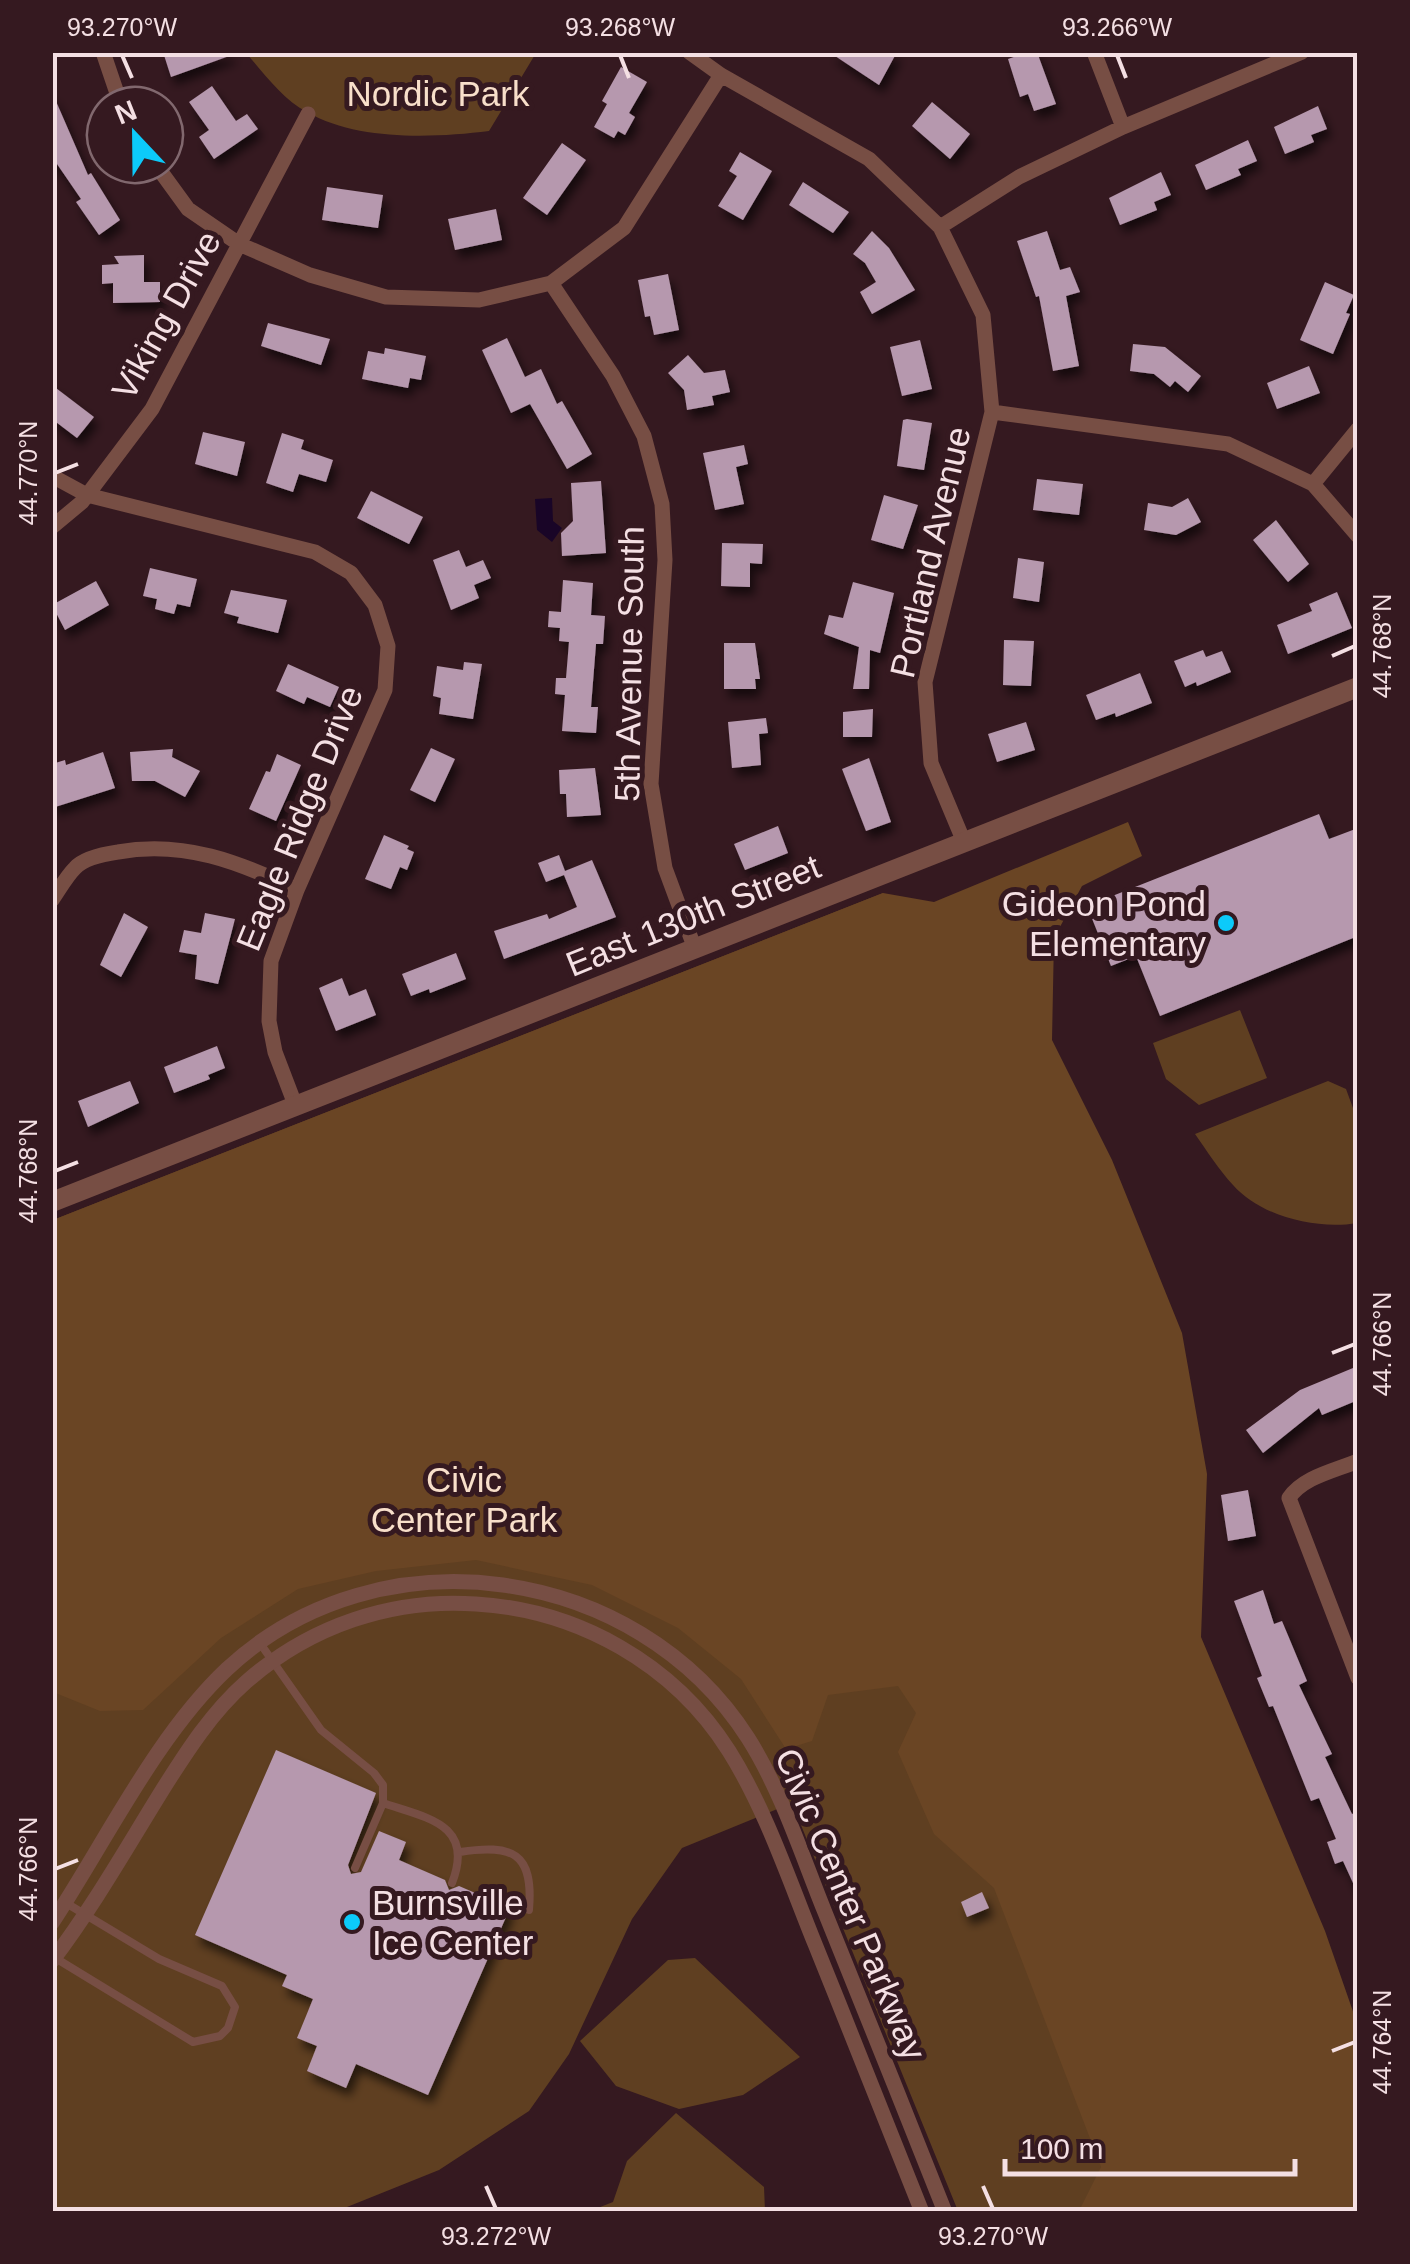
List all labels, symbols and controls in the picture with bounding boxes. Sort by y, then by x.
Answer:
text: 93.270°W [67,13,177,41]
text: 93.268°W [565,13,675,41]
text: 93.266°W [1062,13,1172,41]
park label: Nordic Park [347,74,530,113]
north arrow [85,85,185,185]
text: N [111,94,141,130]
street label: Viking Drive [104,224,228,406]
text: 44.770°N [14,421,42,525]
street label: Portland Avenue [882,423,978,681]
street label: 5th Avenue South [607,526,651,802]
text: 44.768°N [1368,594,1396,698]
street label: Eagle Ridge Drive [228,680,370,956]
street label: East 130th Street [560,846,826,984]
place label: Gideon Pond Elementary [1002,884,1206,963]
marker: Gideon Pond Elementary [1215,912,1237,934]
text: 44.768°N [14,1119,42,1223]
text: 44.766°N [1368,1292,1396,1396]
park label: Civic Center Park [371,1460,558,1539]
street label: Civic Center Parkway [768,1742,934,2066]
text: 44.766°N [14,1817,42,1921]
place label: Burnsville Ice Center [372,1883,534,1962]
marker: Burnsville Ice Center [341,1911,363,1933]
text: 44.764°N [1368,1990,1396,2094]
scale bar [1005,2114,1295,2176]
text: 100 m [1020,2132,1103,2165]
text: 93.272°W [441,2222,551,2250]
text: 93.270°W [938,2222,1048,2250]

